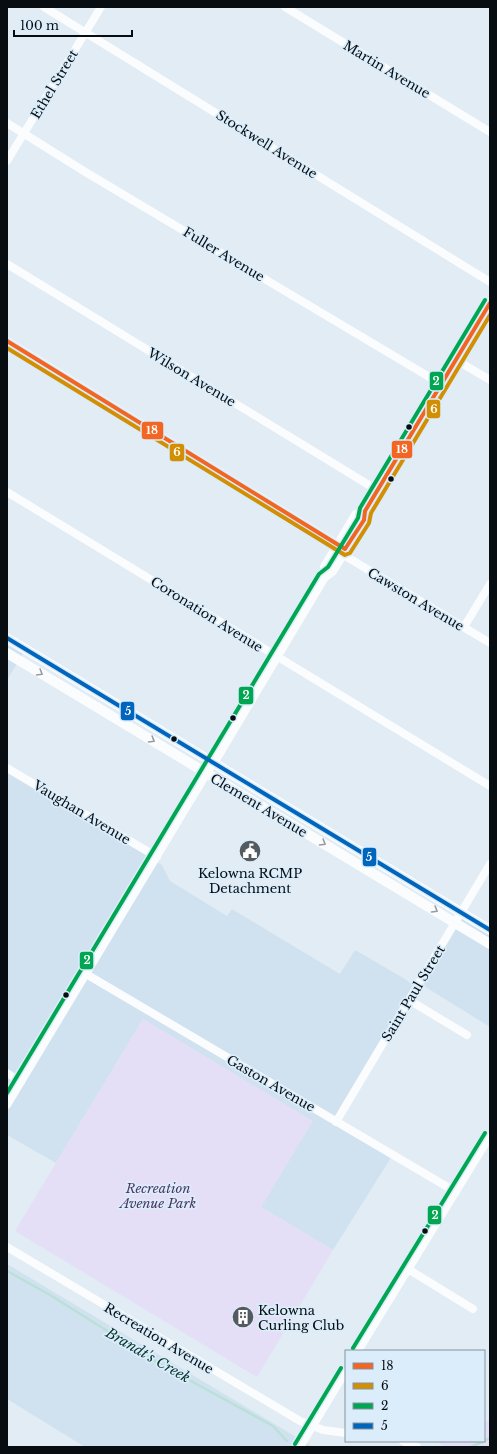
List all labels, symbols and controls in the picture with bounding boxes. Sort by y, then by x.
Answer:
scale bar [14,12,132,38]
text: 100 m [20,18,59,33]
street label: Martin Avenue [340,37,433,102]
street label: Ethel Street [27,46,82,122]
street label: Stockwell Avenue [213,106,321,182]
street label: Fuller Avenue [180,223,268,285]
street label: Wilson Avenue [144,344,239,410]
line badge: 2 [429,371,444,391]
text: 2 [432,374,440,388]
line badge: 6 [426,399,441,419]
text: 6 [430,402,438,416]
line badge: 18 [141,421,164,440]
unlabelled marker [404,422,414,432]
text: 18 [146,423,158,437]
line badge: 18 [391,440,413,459]
text: 18 [396,442,408,456]
line badge: 6 [169,443,185,462]
text: 6 [173,445,181,459]
unlabelled marker [386,474,396,484]
street label: Cawston Avenue [365,564,467,635]
street label: Coronation Avenue [147,573,266,656]
one-way arrow [36,669,43,676]
line badge: 2 [238,686,254,705]
text: 2 [242,688,250,702]
line badge: 5 [120,701,135,721]
text: 5 [125,704,132,718]
unlabelled marker [228,713,238,723]
unlabelled marker [169,734,179,744]
one-way arrow [148,736,155,743]
street label: Clement Avenue [207,770,310,841]
street label: Vaughan Avenue [29,776,133,848]
public building icon: Kelowna RCMP Detachment [237,838,263,864]
one-way arrow [319,839,326,846]
line badge: 5 [362,847,377,867]
text: 5 [366,850,373,864]
place label: Kelowna RCMP Detachment [198,865,302,897]
one-way arrow [431,906,438,913]
street label: Saint Paul Street [378,942,449,1045]
line badge: 2 [79,951,94,970]
text: 2 [83,953,91,967]
unlabelled marker [61,990,71,1000]
street label: Gaston Avenue [223,1051,318,1116]
park label: Recreation Avenue Park [118,1180,196,1212]
line badge: 2 [427,1205,442,1225]
text: 2 [431,1208,439,1222]
unlabelled marker [420,1226,430,1236]
street label: Recreation Avenue [101,1299,217,1378]
place label: Kelowna Curling Club [258,1302,344,1334]
building icon: Kelowna Curling Club [230,1304,256,1330]
water label: Brandt's Creek [102,1323,193,1386]
legend [345,1350,485,1442]
text: 18 [381,1358,394,1373]
text: 6 [381,1378,389,1393]
text: 2 [381,1398,388,1413]
text: 5 [381,1418,388,1433]

